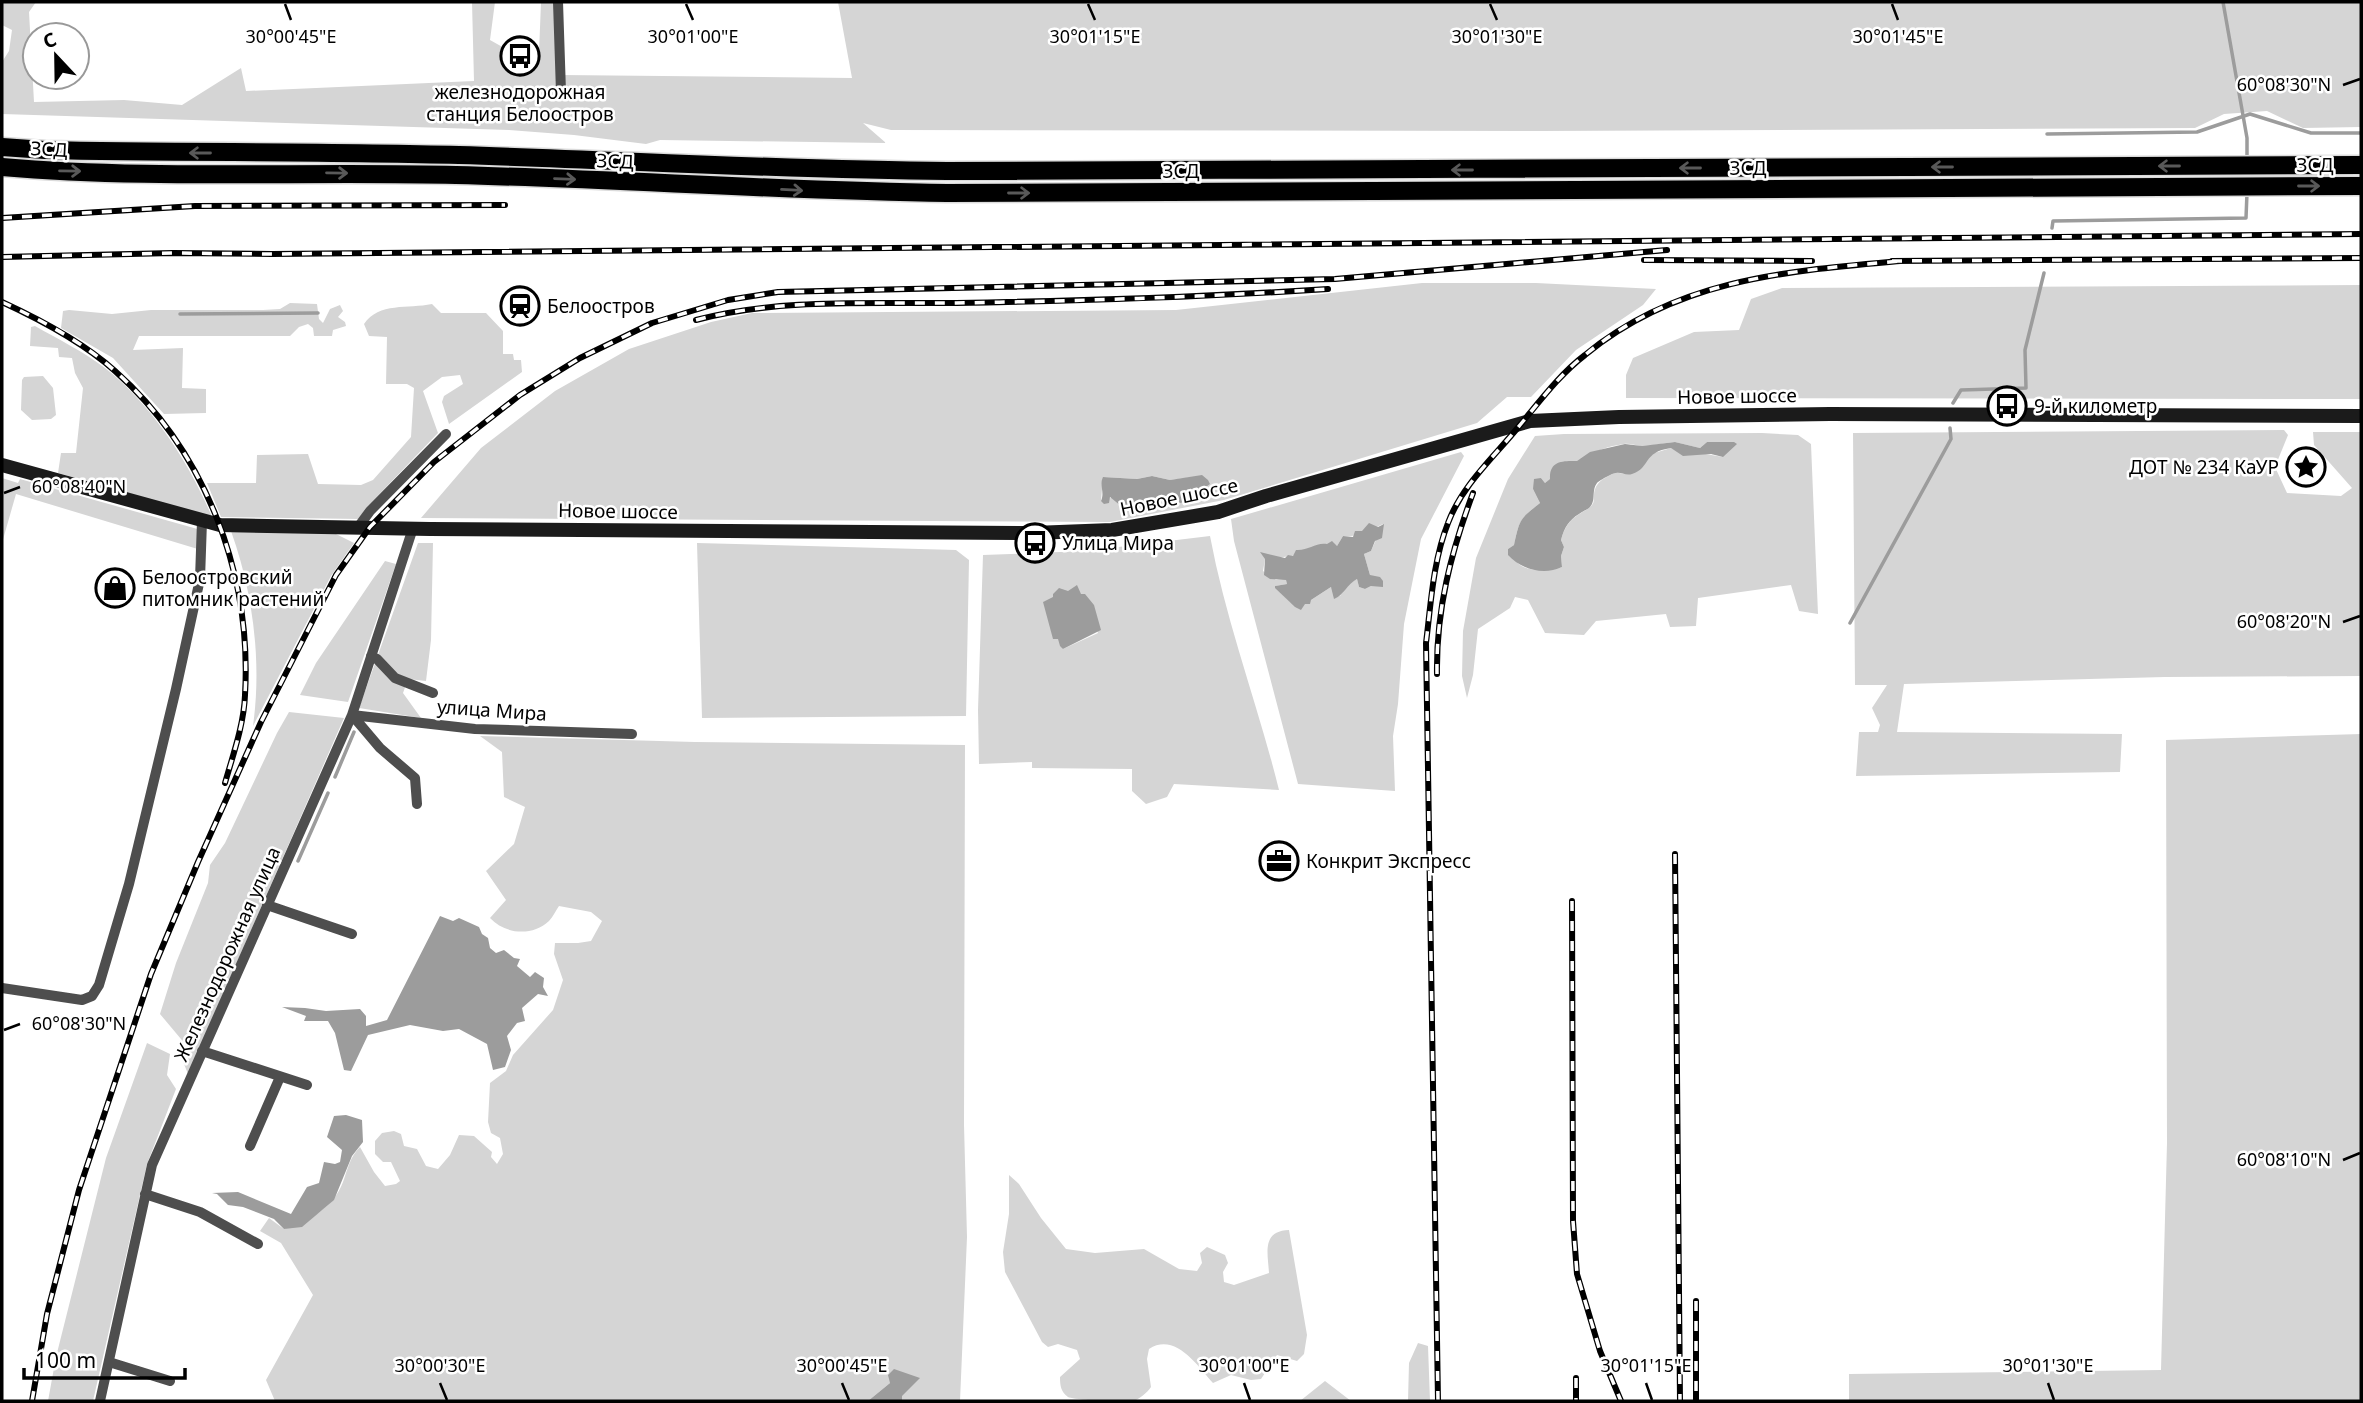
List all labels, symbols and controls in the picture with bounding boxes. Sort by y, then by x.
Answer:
north arrow [21,21,91,91]
text: 30°00'45"E [246,24,336,48]
text: 30°01'00"E [648,24,738,48]
text: 30°01'15"E [1050,24,1140,48]
text: 30°01'30"E [1452,24,1542,48]
text: 30°01'45"E [1853,24,1943,48]
text: С [39,26,60,55]
bus stop icon: железнодорожная станция Белоостров [499,35,541,77]
text: 60°08'30"N [2237,72,2331,96]
place label: железнодорожная станция Белоостров [426,79,614,127]
street label: ЗСД [30,135,68,163]
one-way arrow [189,146,212,160]
street label: ЗСД [596,147,634,175]
street label: ЗСД [2297,152,2334,178]
street label: ЗСД [1730,155,1767,181]
street label: ЗСД [1163,158,1200,184]
one-way arrow [2158,159,2181,173]
one-way arrow [1930,160,1953,174]
one-way arrow [1678,161,1701,175]
one-way arrow [1451,163,1474,177]
one-way arrow [58,164,81,178]
one-way arrow [325,166,348,180]
one-way arrow [553,173,576,186]
one-way arrow [2297,179,2320,193]
one-way arrow [780,183,803,196]
one-way arrow [1008,186,1031,200]
station icon: Белоостров [499,285,541,327]
place label: Белоостров [547,293,655,319]
street label: Новое шоссе [1677,382,1797,410]
bus stop icon: 9-й километр [1986,385,2028,427]
place label: 9-й километр [2034,393,2157,419]
place icon: ДОТ № 234 КаУР [2285,446,2327,488]
place label: ДОТ № 234 КаУР [2129,454,2279,480]
street label: Новое шоссе [1118,472,1240,522]
text: 60°08'40"N [32,474,126,498]
street label: Новое шоссе [558,497,678,525]
bus stop icon: Улица Мира [1014,522,1056,564]
place label: Улица Мира [1062,530,1174,556]
place label: Белоостровский питомник растений [142,564,324,612]
shop icon: Белоостровский питомник растений [94,567,136,609]
text: 60°08'20"N [2237,609,2331,633]
street label: улица Мира [436,693,548,727]
office icon: Конкрит Экспресс [1258,840,1300,882]
street label: Железнодорожная улица [168,842,286,1066]
place label: Конкрит Экспресс [1306,848,1471,874]
text: 60°08'30"N [32,1011,126,1035]
text: 60°08'10"N [2237,1147,2331,1171]
scale bar [24,1336,186,1380]
text: 100 m [35,1346,96,1374]
text: 30°00'30"E [395,1353,485,1377]
text: 30°00'45"E [797,1353,887,1377]
text: 30°01'00"E [1199,1353,1289,1377]
text: 30°01'15"E [1601,1353,1691,1377]
text: 30°01'30"E [2003,1353,2093,1377]

